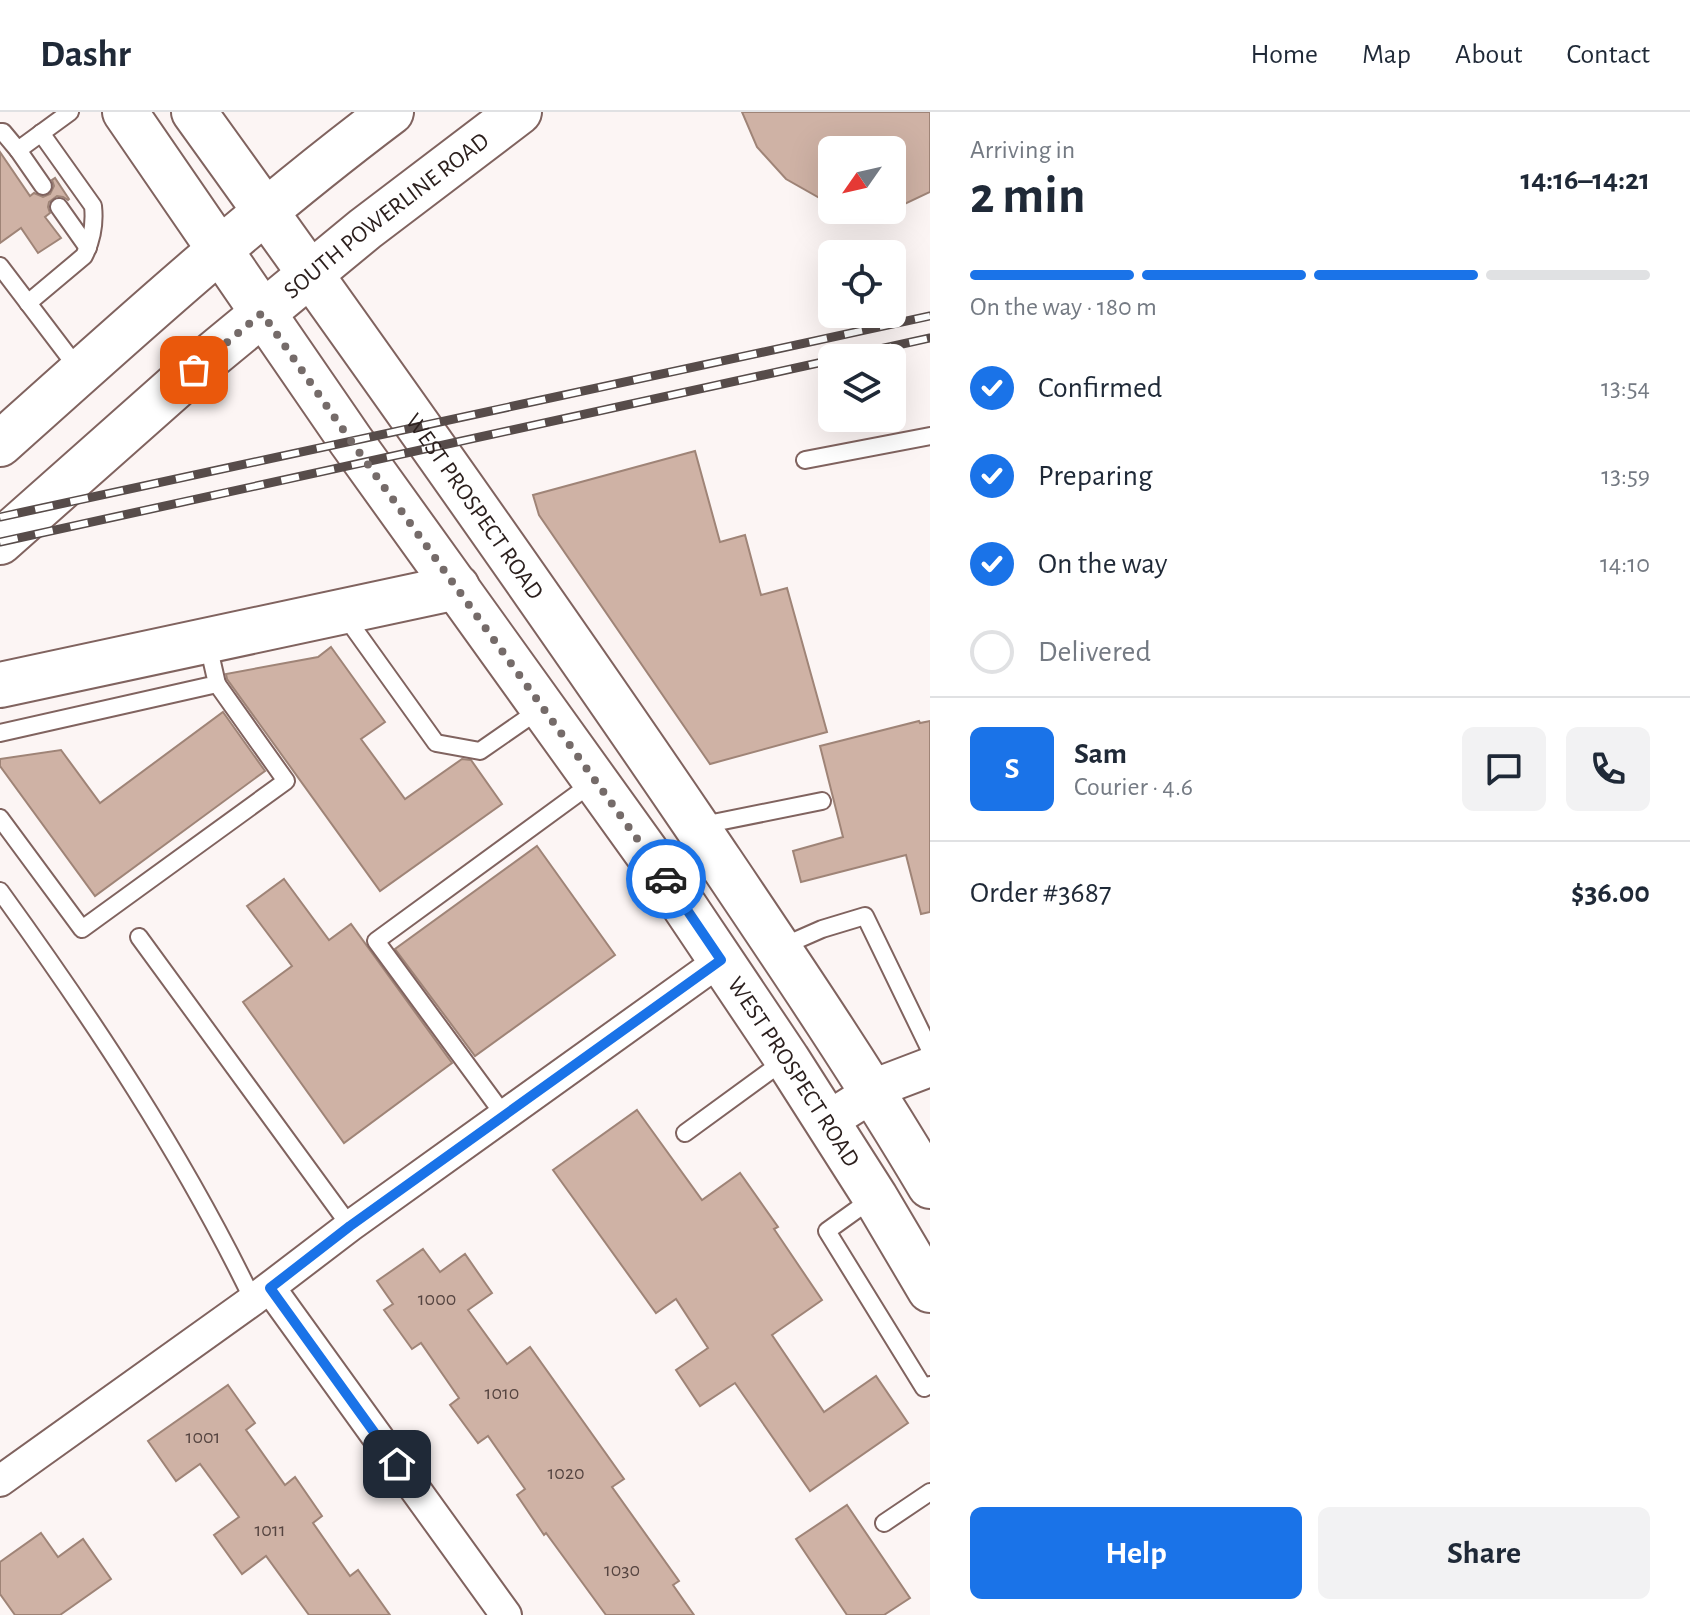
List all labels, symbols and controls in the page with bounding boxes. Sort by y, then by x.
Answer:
text: Dashr [40,36,131,74]
text: Home [1251,41,1318,69]
text: Map [1362,41,1411,69]
text: About [1455,41,1523,69]
text: Contact [1567,41,1650,69]
street label: SOUTH POWERLINE ROAD [280,128,494,304]
north arrow [818,136,906,224]
map controls [818,136,906,432]
text: Arriving in [970,137,1075,163]
text: 14:16–14:21 [1520,165,1650,195]
text: 2 min [970,170,1085,222]
button: locate [818,240,906,328]
text: On the way · 180 m [970,294,1157,320]
pin [160,336,228,404]
button: layers [818,344,906,432]
icon: bag [172,348,216,392]
icon: check [970,366,1014,410]
text: Confirmed [1038,373,1162,403]
text: 13:54 [1601,375,1650,401]
street label: WEST PROSPECT ROAD [401,409,547,604]
icon: check [970,454,1014,498]
text: Preparing [1038,461,1153,491]
text: 13:59 [1601,463,1650,489]
icon: check [970,542,1014,586]
text: On the way [1038,549,1167,579]
text: 14:10 [1600,551,1650,577]
text: Delivered [1038,637,1151,667]
button: chat [1462,727,1546,811]
button: phone [1566,727,1650,811]
text: Sam [1074,739,1127,769]
text: S [1005,754,1019,784]
text: Courier · 4.6 [1074,774,1193,800]
courier [626,839,706,919]
icon: car [644,857,688,901]
text: Order #3687 [970,878,1111,908]
text: $36.00 [1571,878,1650,908]
street label: WEST PROSPECT ROAD [723,973,863,1171]
house number: 1000 [418,1289,456,1309]
house number: 1010 [485,1383,519,1403]
house number: 1001 [186,1427,220,1447]
pin [363,1430,431,1498]
icon: home [375,1442,419,1486]
house number: 1020 [547,1463,585,1483]
button: Help [970,1507,1302,1599]
button: Share [1318,1507,1650,1599]
house number: 1011 [254,1520,286,1540]
house number: 1030 [604,1560,640,1580]

